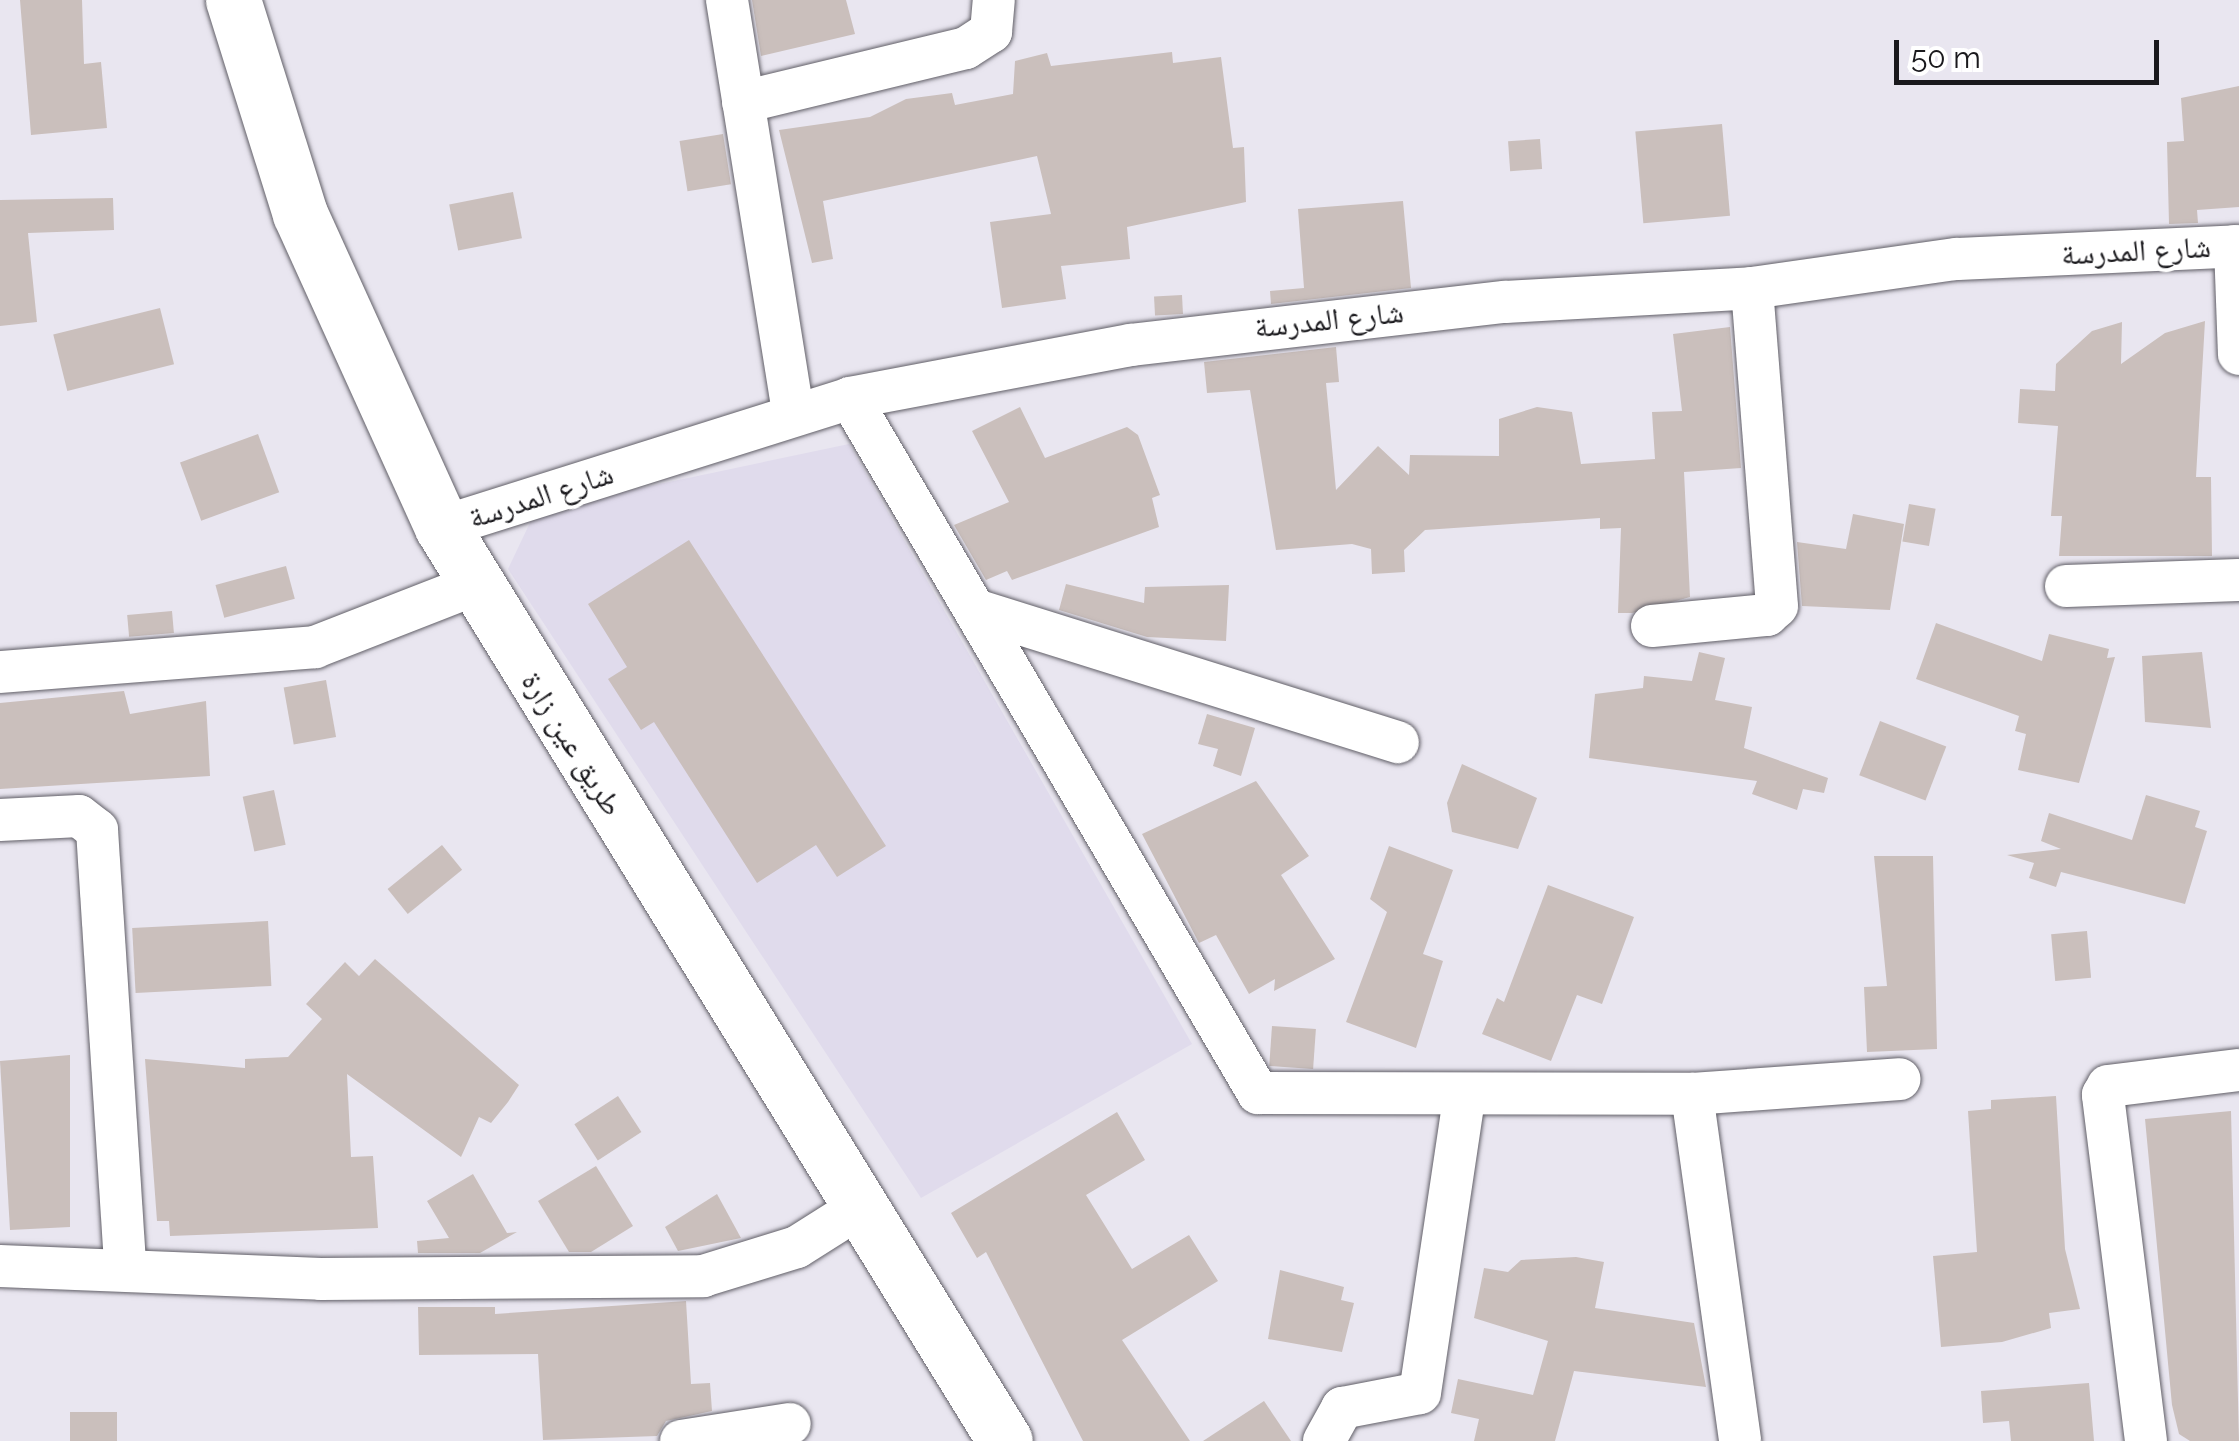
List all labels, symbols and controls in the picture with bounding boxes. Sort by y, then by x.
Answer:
scale bar [1899,20,2164,82]
text: 50 m [1911,40,1981,75]
street label: شارع المدرسة [2060,229,2212,273]
street label: شارع المدرسة [1253,294,1405,346]
street label: شارع المدرسة [464,456,618,536]
street label: طريق عين زارة [514,665,630,823]

